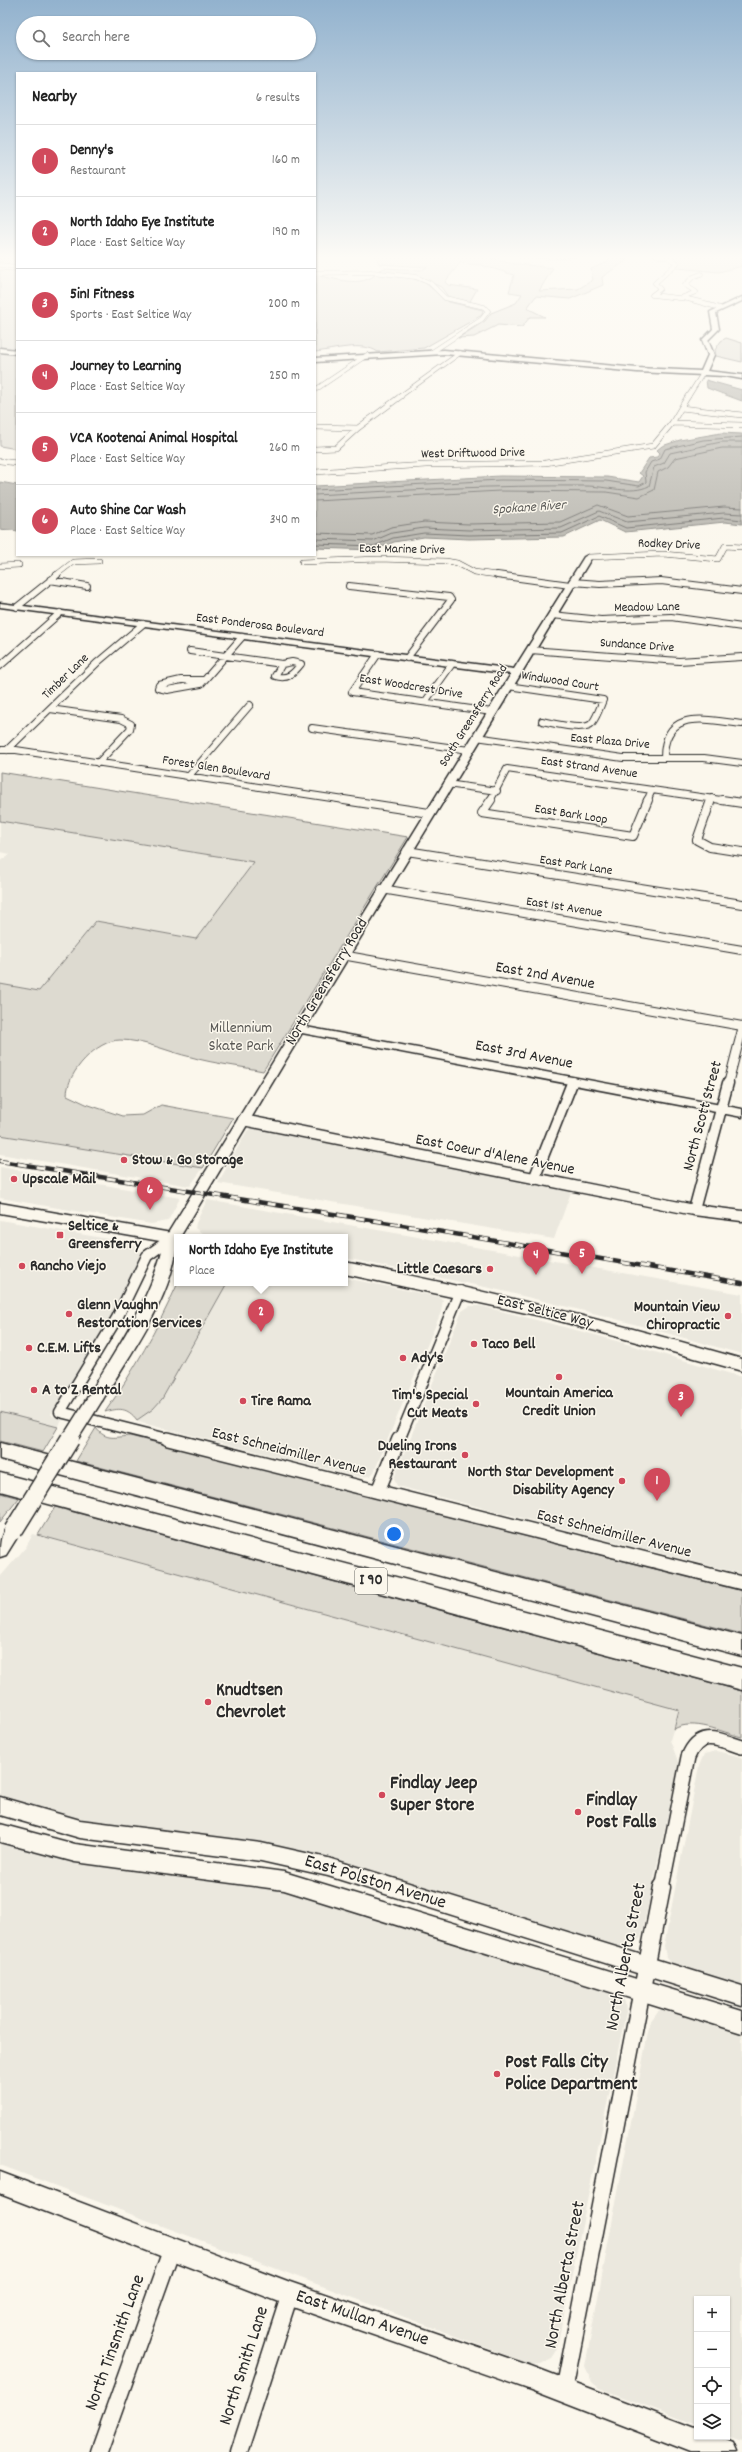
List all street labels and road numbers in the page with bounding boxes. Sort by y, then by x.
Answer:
street label: West Driftwood Drive [421,444,525,464]
street label: Rodkey Drive [637,534,701,556]
street label: East Marine Drive [359,540,445,560]
street label: Meadow Lane [614,598,680,618]
street label: East Ponderosa Boulevard [195,609,325,643]
street label: Sundance Drive [599,634,675,658]
street label: Timber Lane [38,650,94,704]
street label: South Greensferry Road [435,661,513,771]
street label: Windwood Court [520,666,600,698]
street label: East Woodcrest Drive [358,669,464,705]
street label: East Plaza Drive [570,729,651,755]
street label: Forest Glen Boulevard [161,751,271,787]
street label: East Strand Avenue [539,752,639,784]
street label: East Bark Loop [533,800,609,830]
street label: East Park Lane [538,851,614,881]
street label: East 1st Avenue [525,893,604,923]
street label: North Greensferry Road [280,914,374,1050]
street label: East 2nd Avenue [494,956,596,996]
street label: East 3rd Avenue [473,1034,575,1076]
street label: North Scott Street [677,1058,729,1173]
street label: East Coeur d'Alene Avenue [413,1128,577,1182]
street label: East Seltice Way [495,1289,596,1335]
street label: East Schneidmiller Avenue [209,1422,369,1482]
street label: East Schneidmiller Avenue [534,1504,694,1564]
road number: I 90 [355,1568,387,1594]
street label: East Polston Avenue [301,1849,449,1917]
street label: North Alberta Street [599,1881,655,2033]
street label: North Alberta Street [538,2199,594,2351]
street label: North Tinsmith Lane [79,2271,153,2415]
street label: East Mullan Avenue [292,2284,432,2354]
street label: North Smith Lane [213,2303,277,2429]

